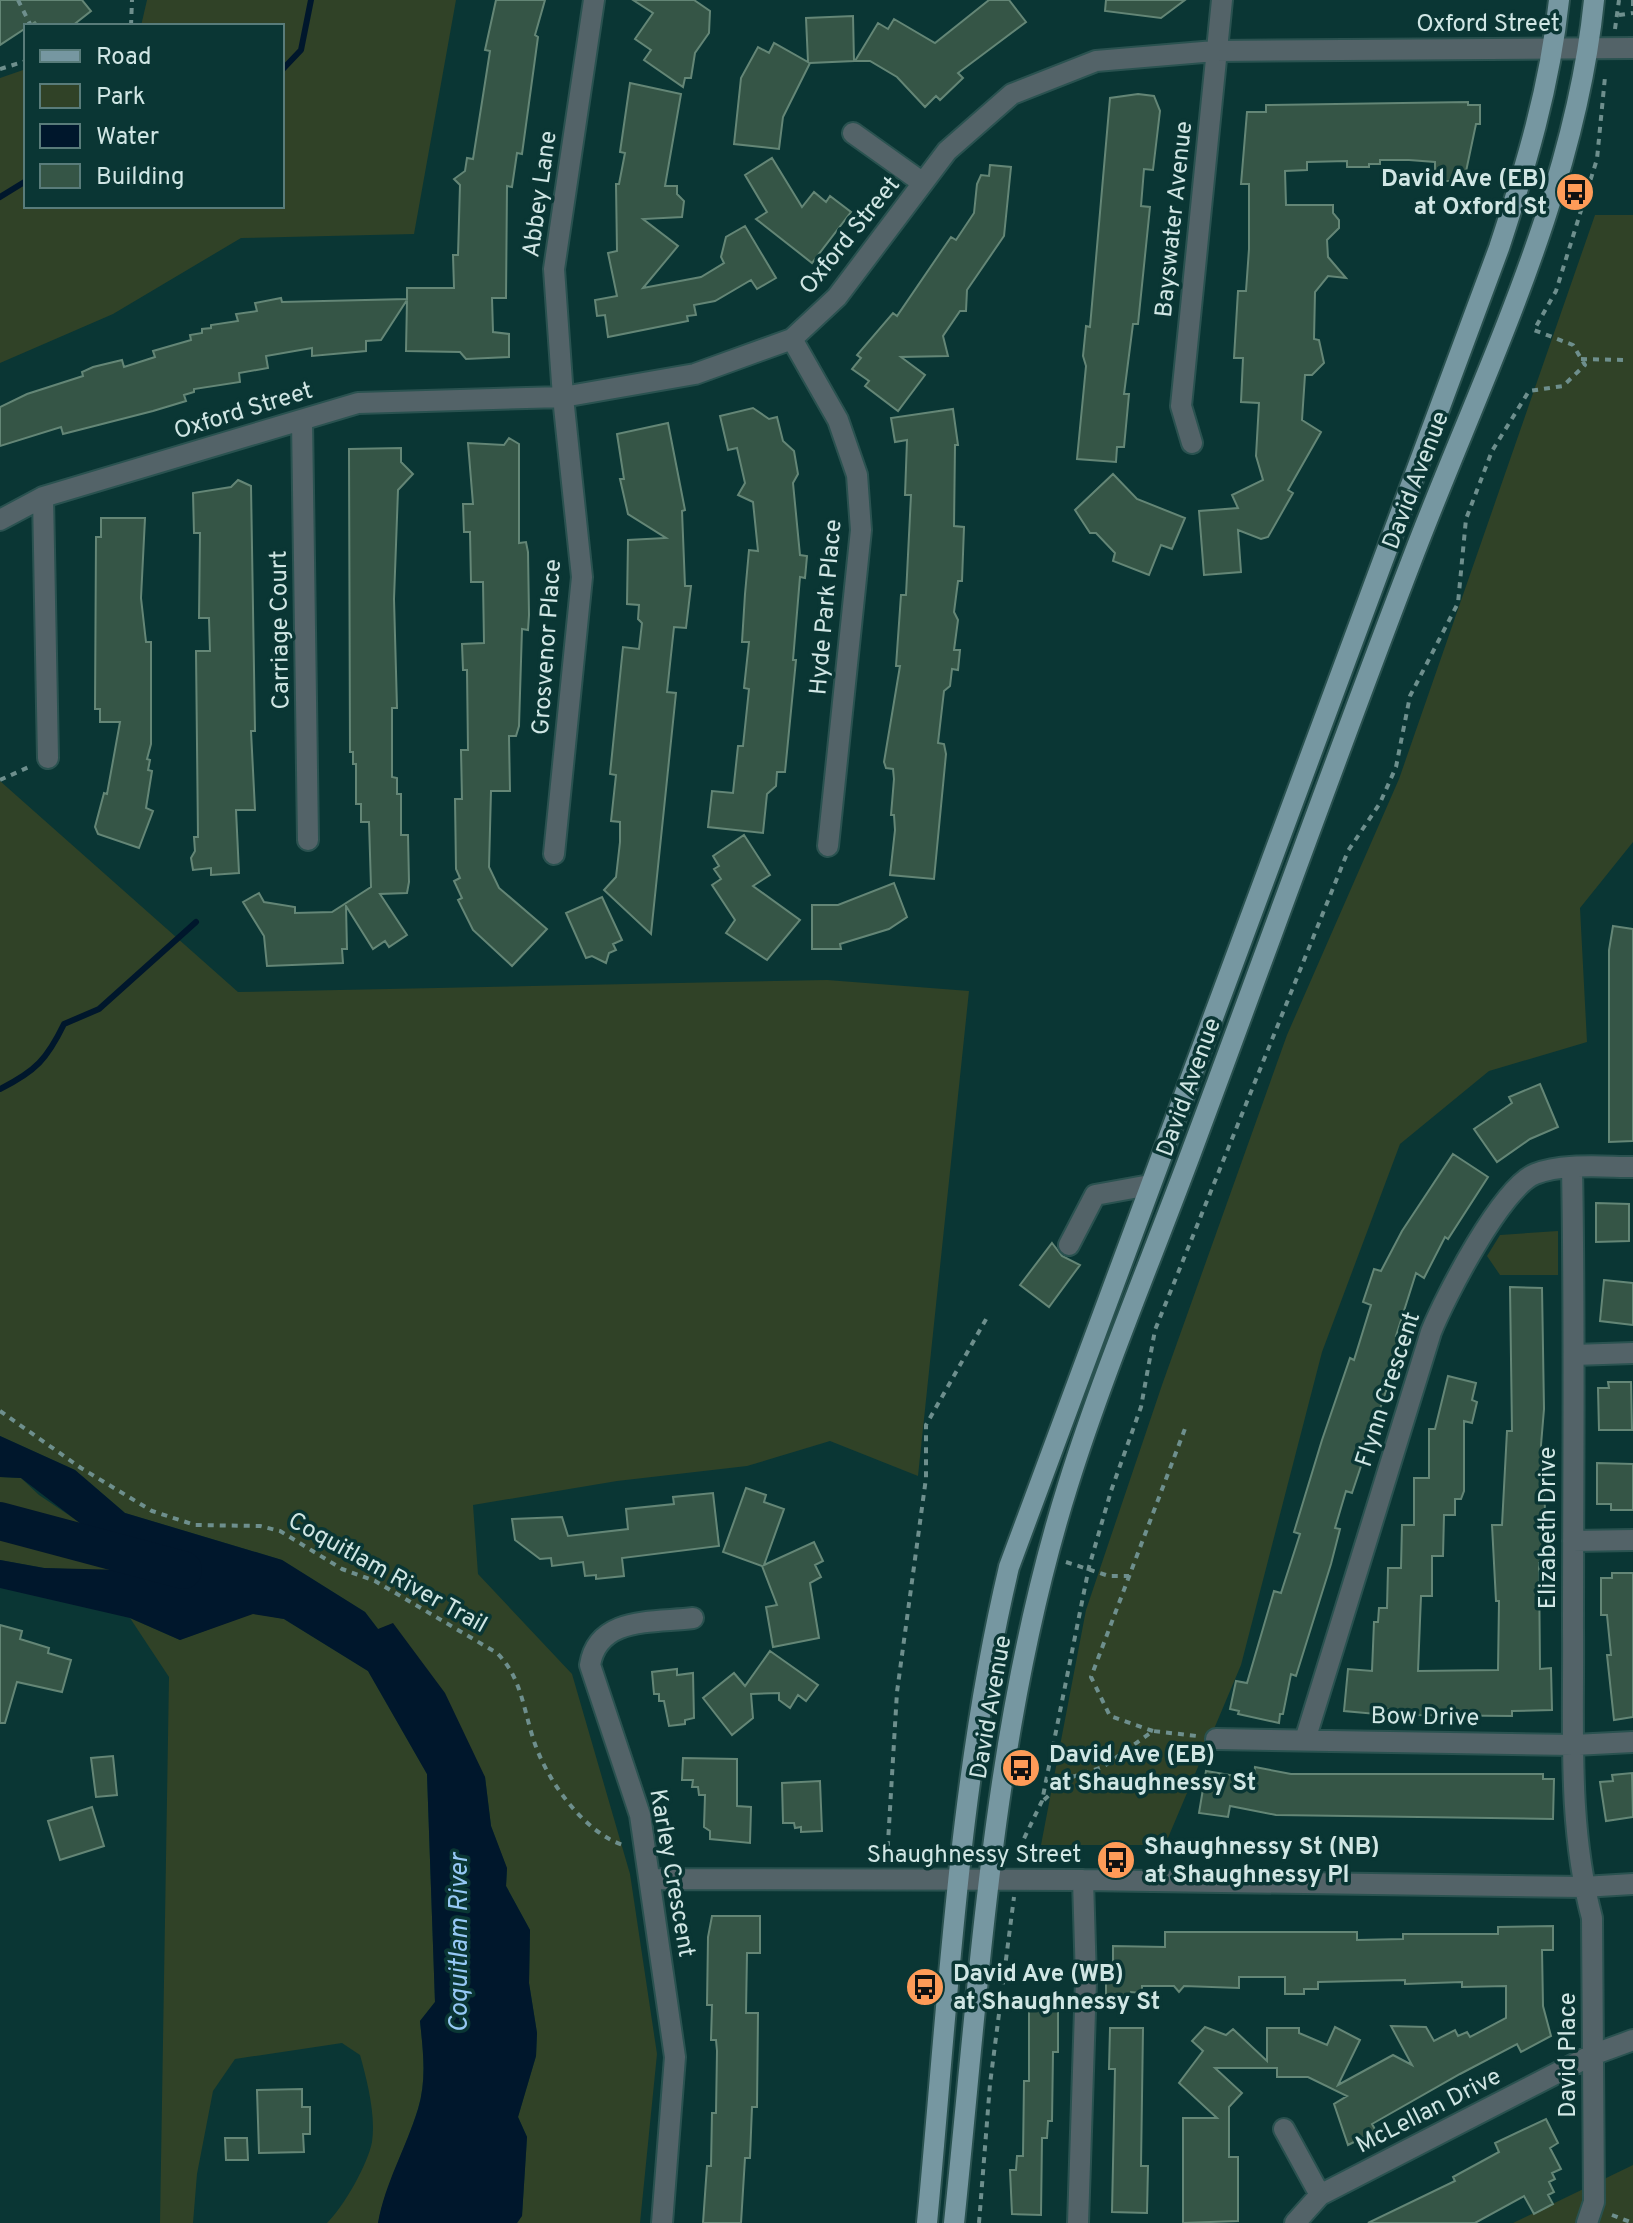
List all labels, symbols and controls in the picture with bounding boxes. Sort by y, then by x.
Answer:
street label: Oxford Street [1416,10,1560,40]
legend [24,24,284,208]
text: Road [96,43,152,73]
text: Park [96,83,146,113]
street label: Bayswater Avenue [1150,120,1200,319]
text: Water [96,123,159,153]
street label: Abbey Lane [517,129,565,260]
text: Building [96,163,185,193]
place label: David Ave (EB) at Oxford St [1381,165,1547,223]
street label: Oxford Street [794,171,907,302]
bus stop icon: David Ave (EB) at Oxford St [1554,171,1596,213]
street label: Oxford Street [171,377,317,447]
street label: David Avenue [1377,408,1457,554]
street label: Hyde Park Place [804,518,850,696]
street label: Carriage Court [265,550,297,710]
street label: Grosvenor Place [527,558,569,736]
street label: David Avenue [1151,1014,1229,1161]
street label: Flynn Crescent [1350,1308,1428,1471]
street label: Elizabeth Drive [1534,1447,1564,1609]
street label: Coquitlam River Trail [282,1506,492,1641]
street label: David Avenue [965,1633,1019,1782]
street label: Bow Drive [1370,1702,1480,1734]
place label: David Ave (EB) at Shaughnessy St [1049,1741,1256,1799]
bus stop icon: David Ave (EB) at Shaughnessy St [1000,1747,1042,1789]
street label: Karley Crescent [641,1787,701,1960]
place label: Shaughnessy St (NB) at Shaughnessy Pl [1144,1833,1380,1891]
bus stop icon: Shaughnessy St (NB) at Shaughnessy Pl [1095,1839,1137,1881]
street label: Shaughnessy Street [867,1841,1081,1871]
water label: Coquitlam River [444,1851,477,2033]
place label: David Ave (WB) at Shaughnessy St [953,1960,1160,2018]
bus stop icon: David Ave (WB) at Shaughnessy St [904,1966,946,2008]
street label: David Place [1554,1992,1584,2118]
street label: McLellan Drive [1351,2062,1507,2161]

